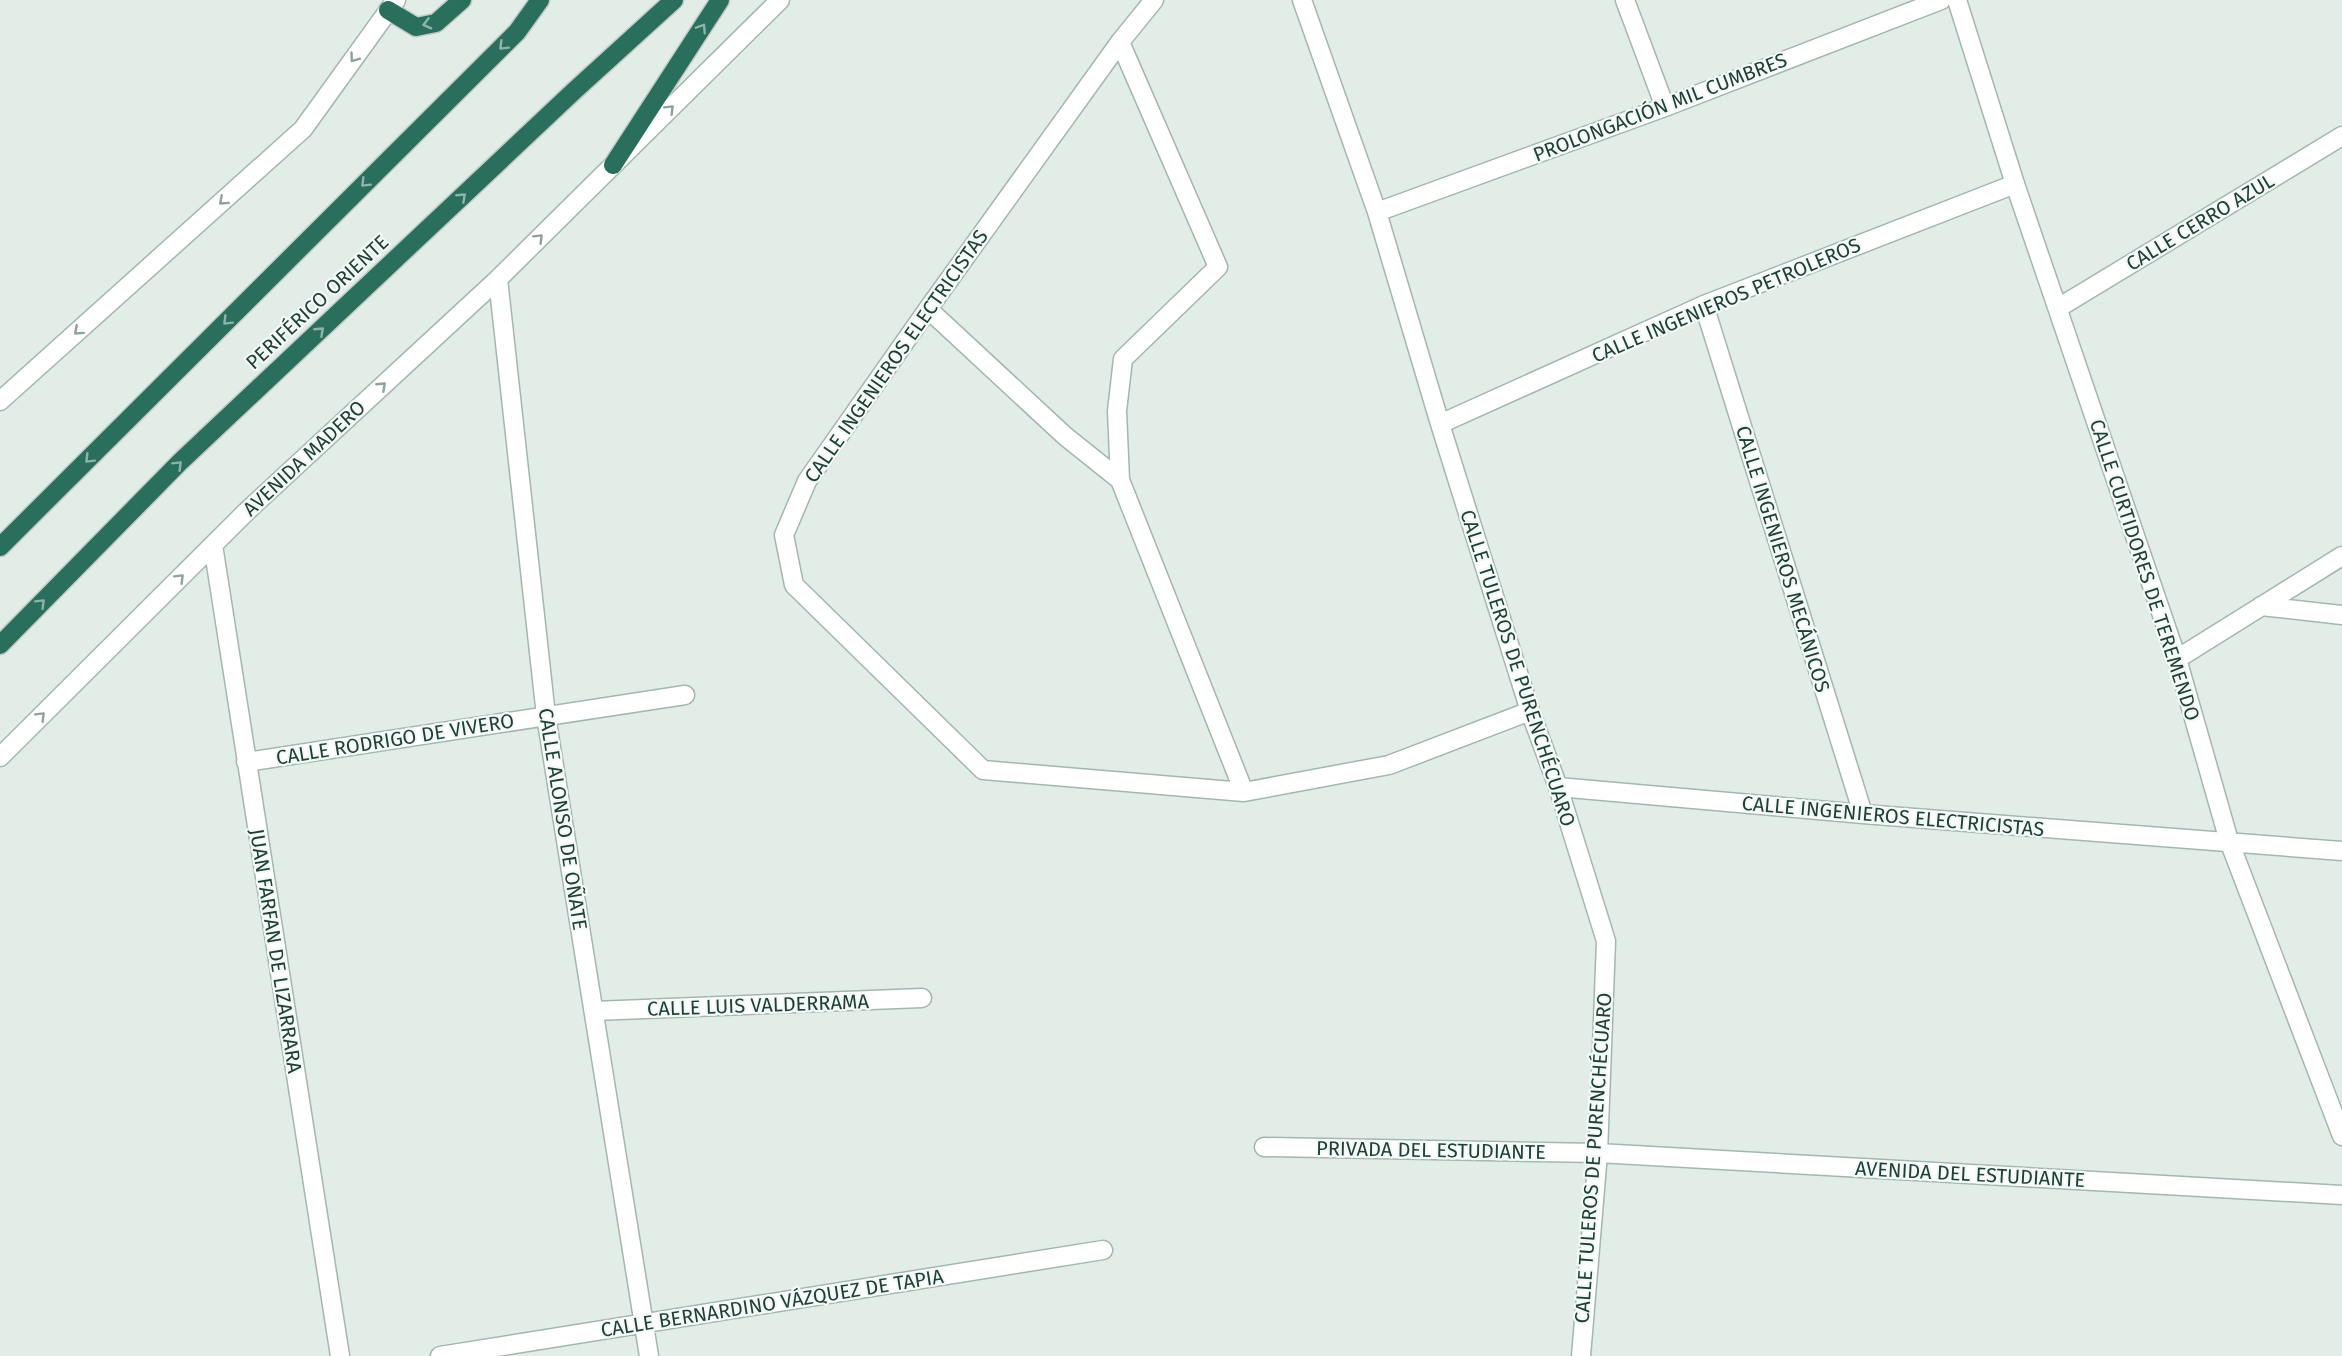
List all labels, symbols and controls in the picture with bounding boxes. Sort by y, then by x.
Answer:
one-way arrow [422,17,432,30]
one-way arrow [695,23,706,34]
one-way arrow [500,38,511,49]
street label: PROLONGACIÓN MIL CUMBRES [1530,47,1790,167]
one-way arrow [350,51,361,62]
one-way arrow [663,105,673,116]
street label: CALLE CERRO AZUL [2122,168,2278,276]
one-way arrow [362,176,373,187]
one-way arrow [455,193,465,204]
one-way arrow [219,194,230,205]
street label: CALLE INGENIEROS ELECTRICISTAS [799,225,993,487]
street label: PERIFÉRICO ORIENTE [241,230,393,374]
street label: CALLE INGENIEROS PETROLEROS [1588,232,1864,368]
one-way arrow [533,234,543,245]
one-way arrow [224,314,235,325]
one-way arrow [74,324,85,335]
one-way arrow [313,327,323,338]
one-way arrow [375,382,386,393]
street label: AVENIDA MADERO [238,395,370,521]
street label: CALLE CURTIDORES DE TEREMENDO [2085,416,2205,724]
street label: CALLE INGENIEROS MECÁNICOS [1731,423,1835,695]
one-way arrow [86,451,97,462]
one-way arrow [171,461,182,472]
street label: CALLE TULEROS DE PURENCHÉCUARO [1455,507,1581,829]
one-way arrow [172,575,183,586]
one-way arrow [34,600,45,610]
street label: CALLE ALONSO DE OÑATE [534,706,592,932]
street label: CALLE RODRIGO DE VIVERO [274,708,516,770]
one-way arrow [34,712,45,723]
street label: CALLE INGENIEROS ELECTRICISTAS [1741,791,2045,841]
street label: JUAN FARFAN DE LIZARRARA [245,827,307,1075]
street label: CALLE LUIS VALDERRAMA [647,989,870,1021]
street label: CALLE TULEROS DE PURENCHÉCUARO [1569,992,1617,1324]
street label: PRIVADA DEL ESTUDIANTE [1316,1136,1546,1164]
street label: AVENIDA DEL ESTUDIANTE [1854,1156,2086,1192]
street label: CALLE BERNARDINO VÁZQUEZ DE TAPIA [599,1264,946,1342]

